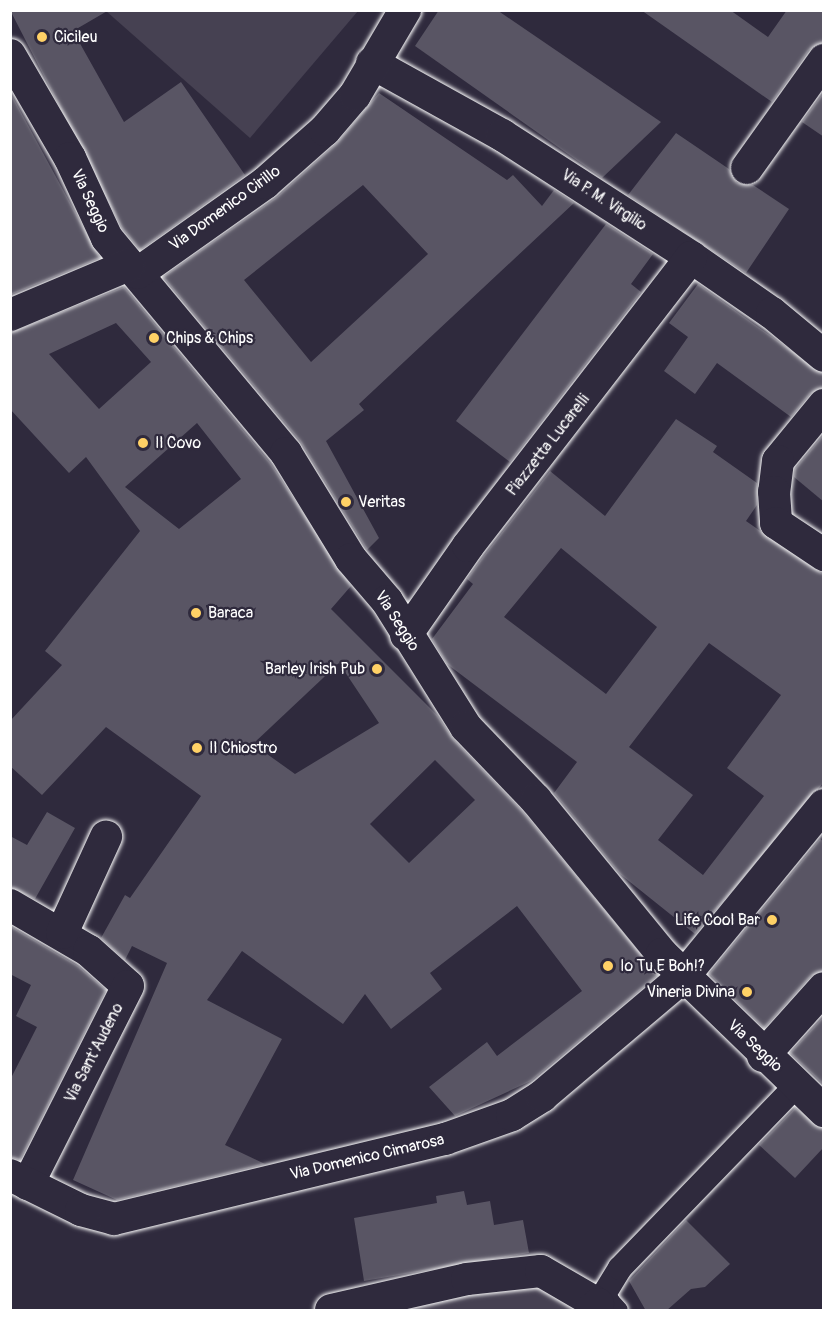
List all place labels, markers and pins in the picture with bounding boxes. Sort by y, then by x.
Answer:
place label: Cicileu [54,27,97,47]
marker: Cicileu [35,30,49,44]
place label: Chips & Chips [166,328,253,348]
marker: Chips & Chips [147,331,161,345]
place label: Il Covo [155,433,201,453]
marker: Il Covo [136,436,150,450]
place label: Veritas [358,492,405,512]
marker: Veritas [339,495,353,509]
place label: Baraca [208,603,253,623]
marker: Baraca [189,606,203,620]
place label: Barley Irish Pub [265,659,365,679]
marker: Barley Irish Pub [370,662,384,676]
place label: Il Chiostro [209,738,277,758]
marker: Il Chiostro [190,741,204,755]
place label: Life Cool Bar [675,910,760,930]
marker: Life Cool Bar [765,913,779,927]
place label: Io Tu E Boh!? [620,956,705,976]
marker: Io Tu E Boh!? [601,959,615,973]
place label: Vineria Divina [647,982,735,1002]
marker: Vineria Divina [740,985,754,999]

